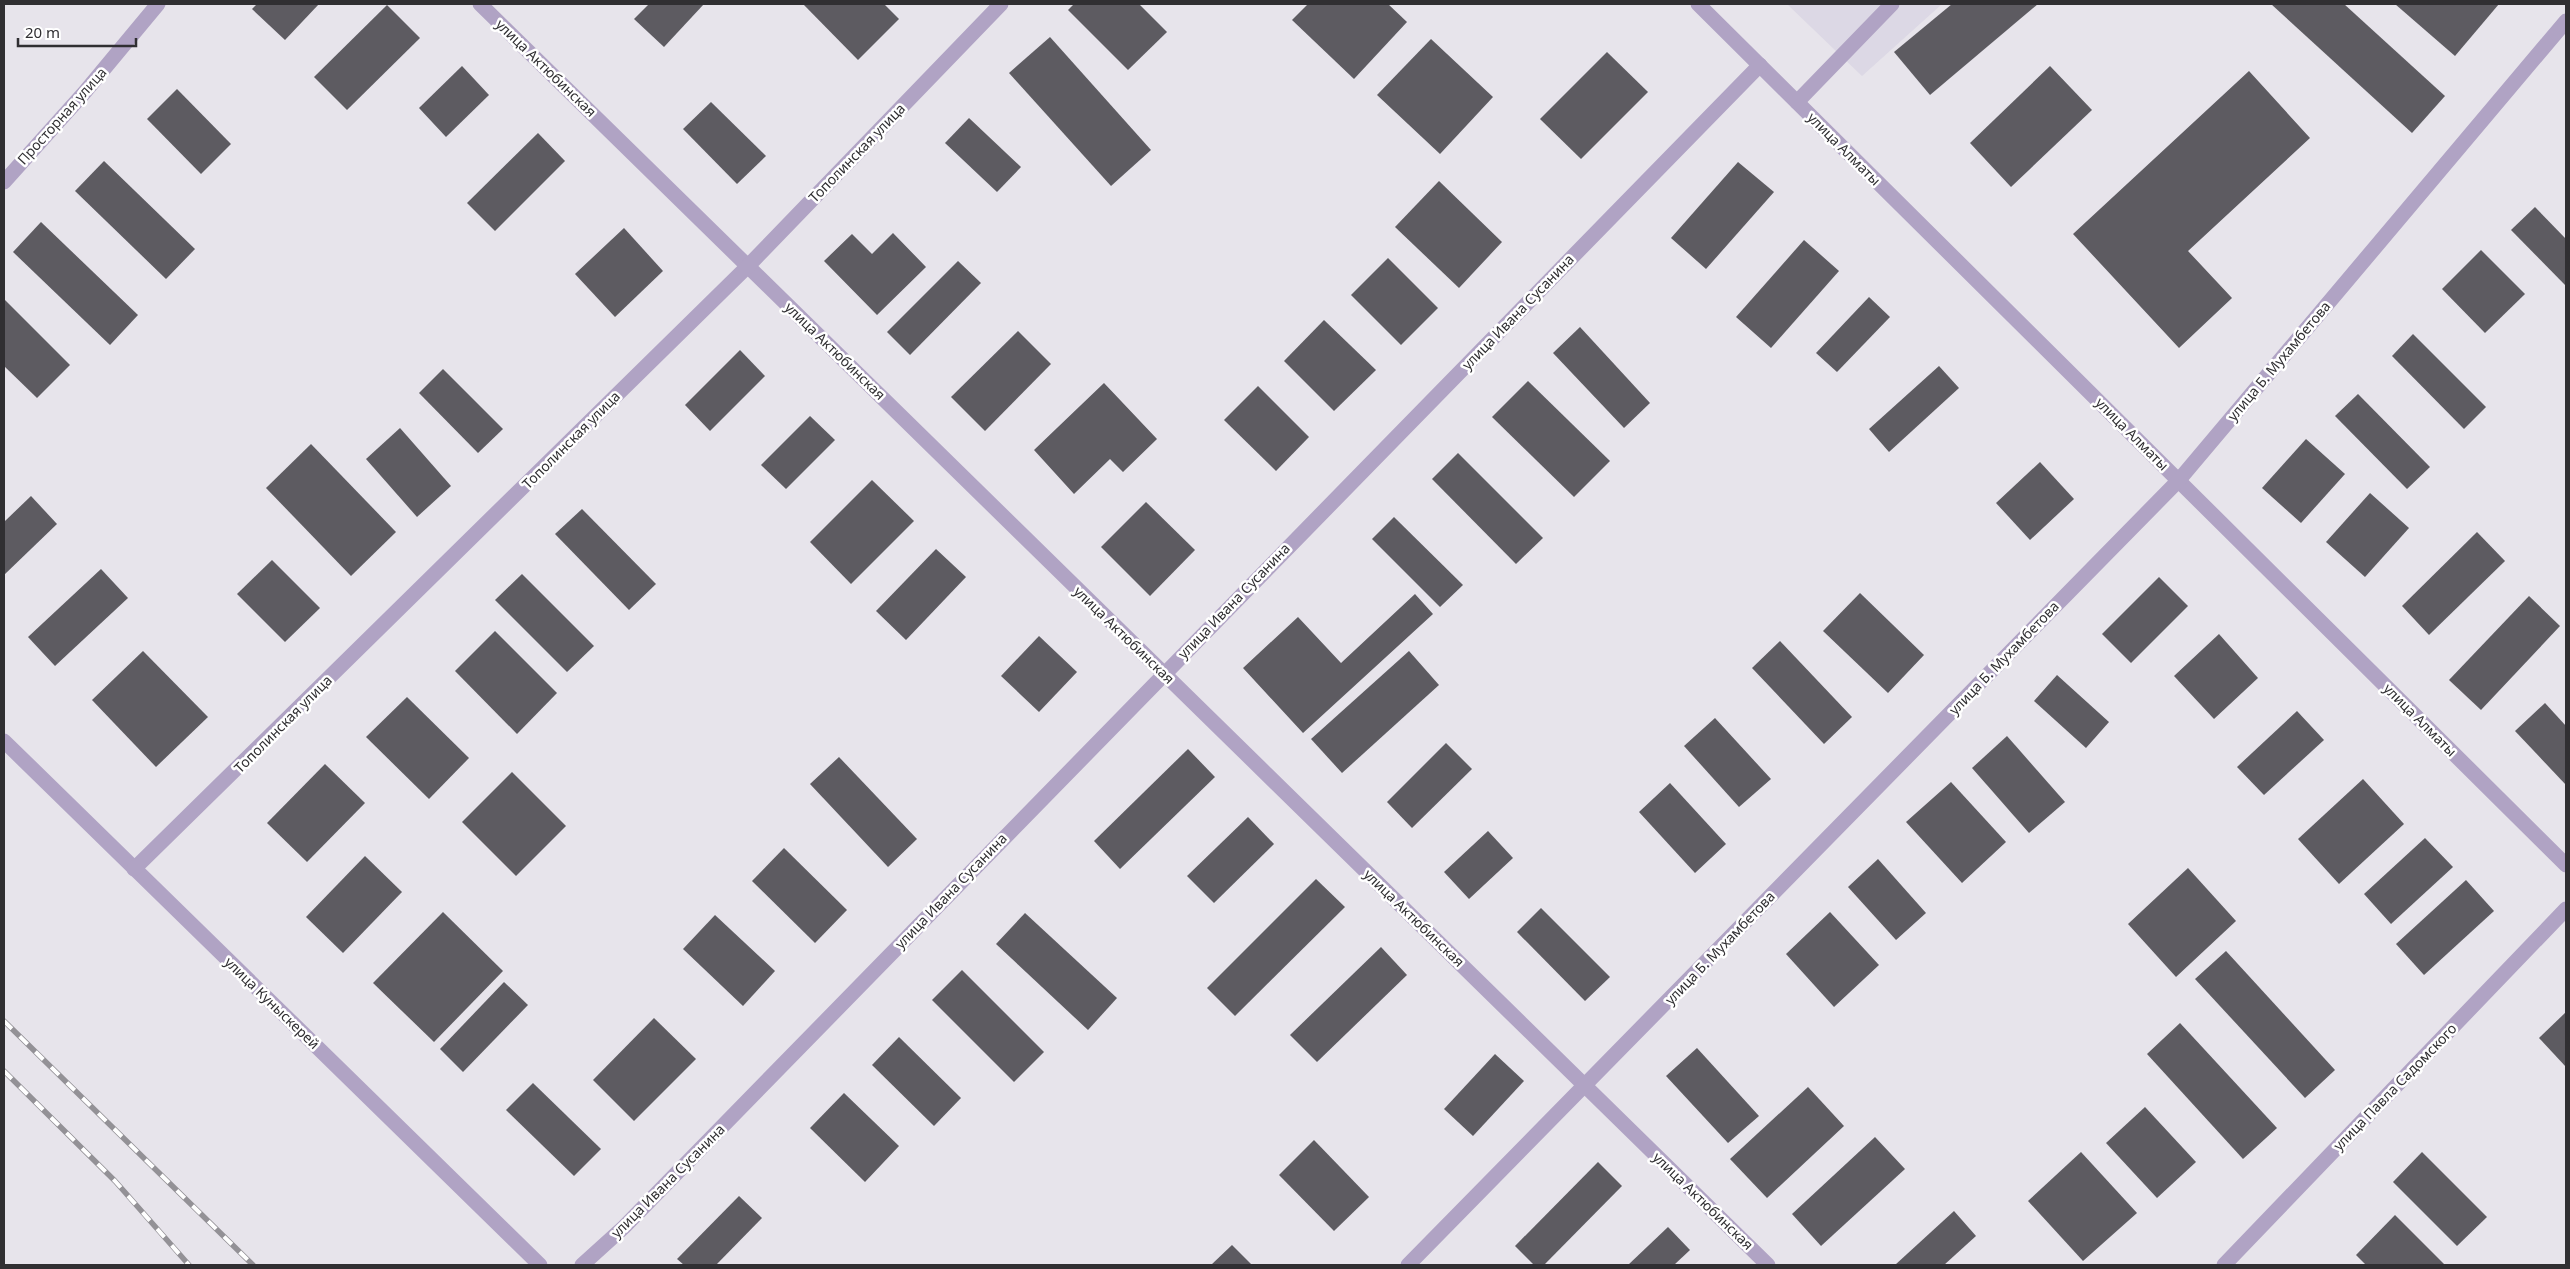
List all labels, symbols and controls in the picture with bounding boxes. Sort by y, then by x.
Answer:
scale bar [18,15,135,47]
street label: улица Актюбинская [492,15,601,121]
text: 20 m [25,22,60,42]
street label: Просторная улица [13,63,111,168]
street label: Тополинская улица [804,99,909,206]
street label: улица Алматы [1804,108,1885,189]
street label: улица Ивана Сусанина [1457,250,1578,374]
street label: улица Б. Мухамбетова [2223,297,2334,425]
street label: улица Актюбинская [781,298,890,404]
street label: Тополинская улица [518,387,624,493]
street label: улица Алматы [2092,393,2173,474]
street label: улица Ивана Сусанина [1173,539,1294,663]
street label: улица Актюбинская [1070,582,1179,688]
street label: улица Б. Мухамбетова [1944,597,2063,719]
street label: Тополинская улица [230,671,336,777]
street label: улица Алматы [2380,679,2461,760]
street label: улица Ивана Сусанина [890,829,1011,953]
street label: улица Актюбинская [1360,865,1469,971]
street label: улица Б. Мухамбетова [1660,887,1779,1009]
street label: улица Куныскерей [221,952,324,1053]
street label: улица Павла Садомского [2329,1019,2460,1154]
street label: улица Ивана Сусанина [607,1120,729,1242]
street label: улица Актюбинская [1649,1148,1758,1254]

